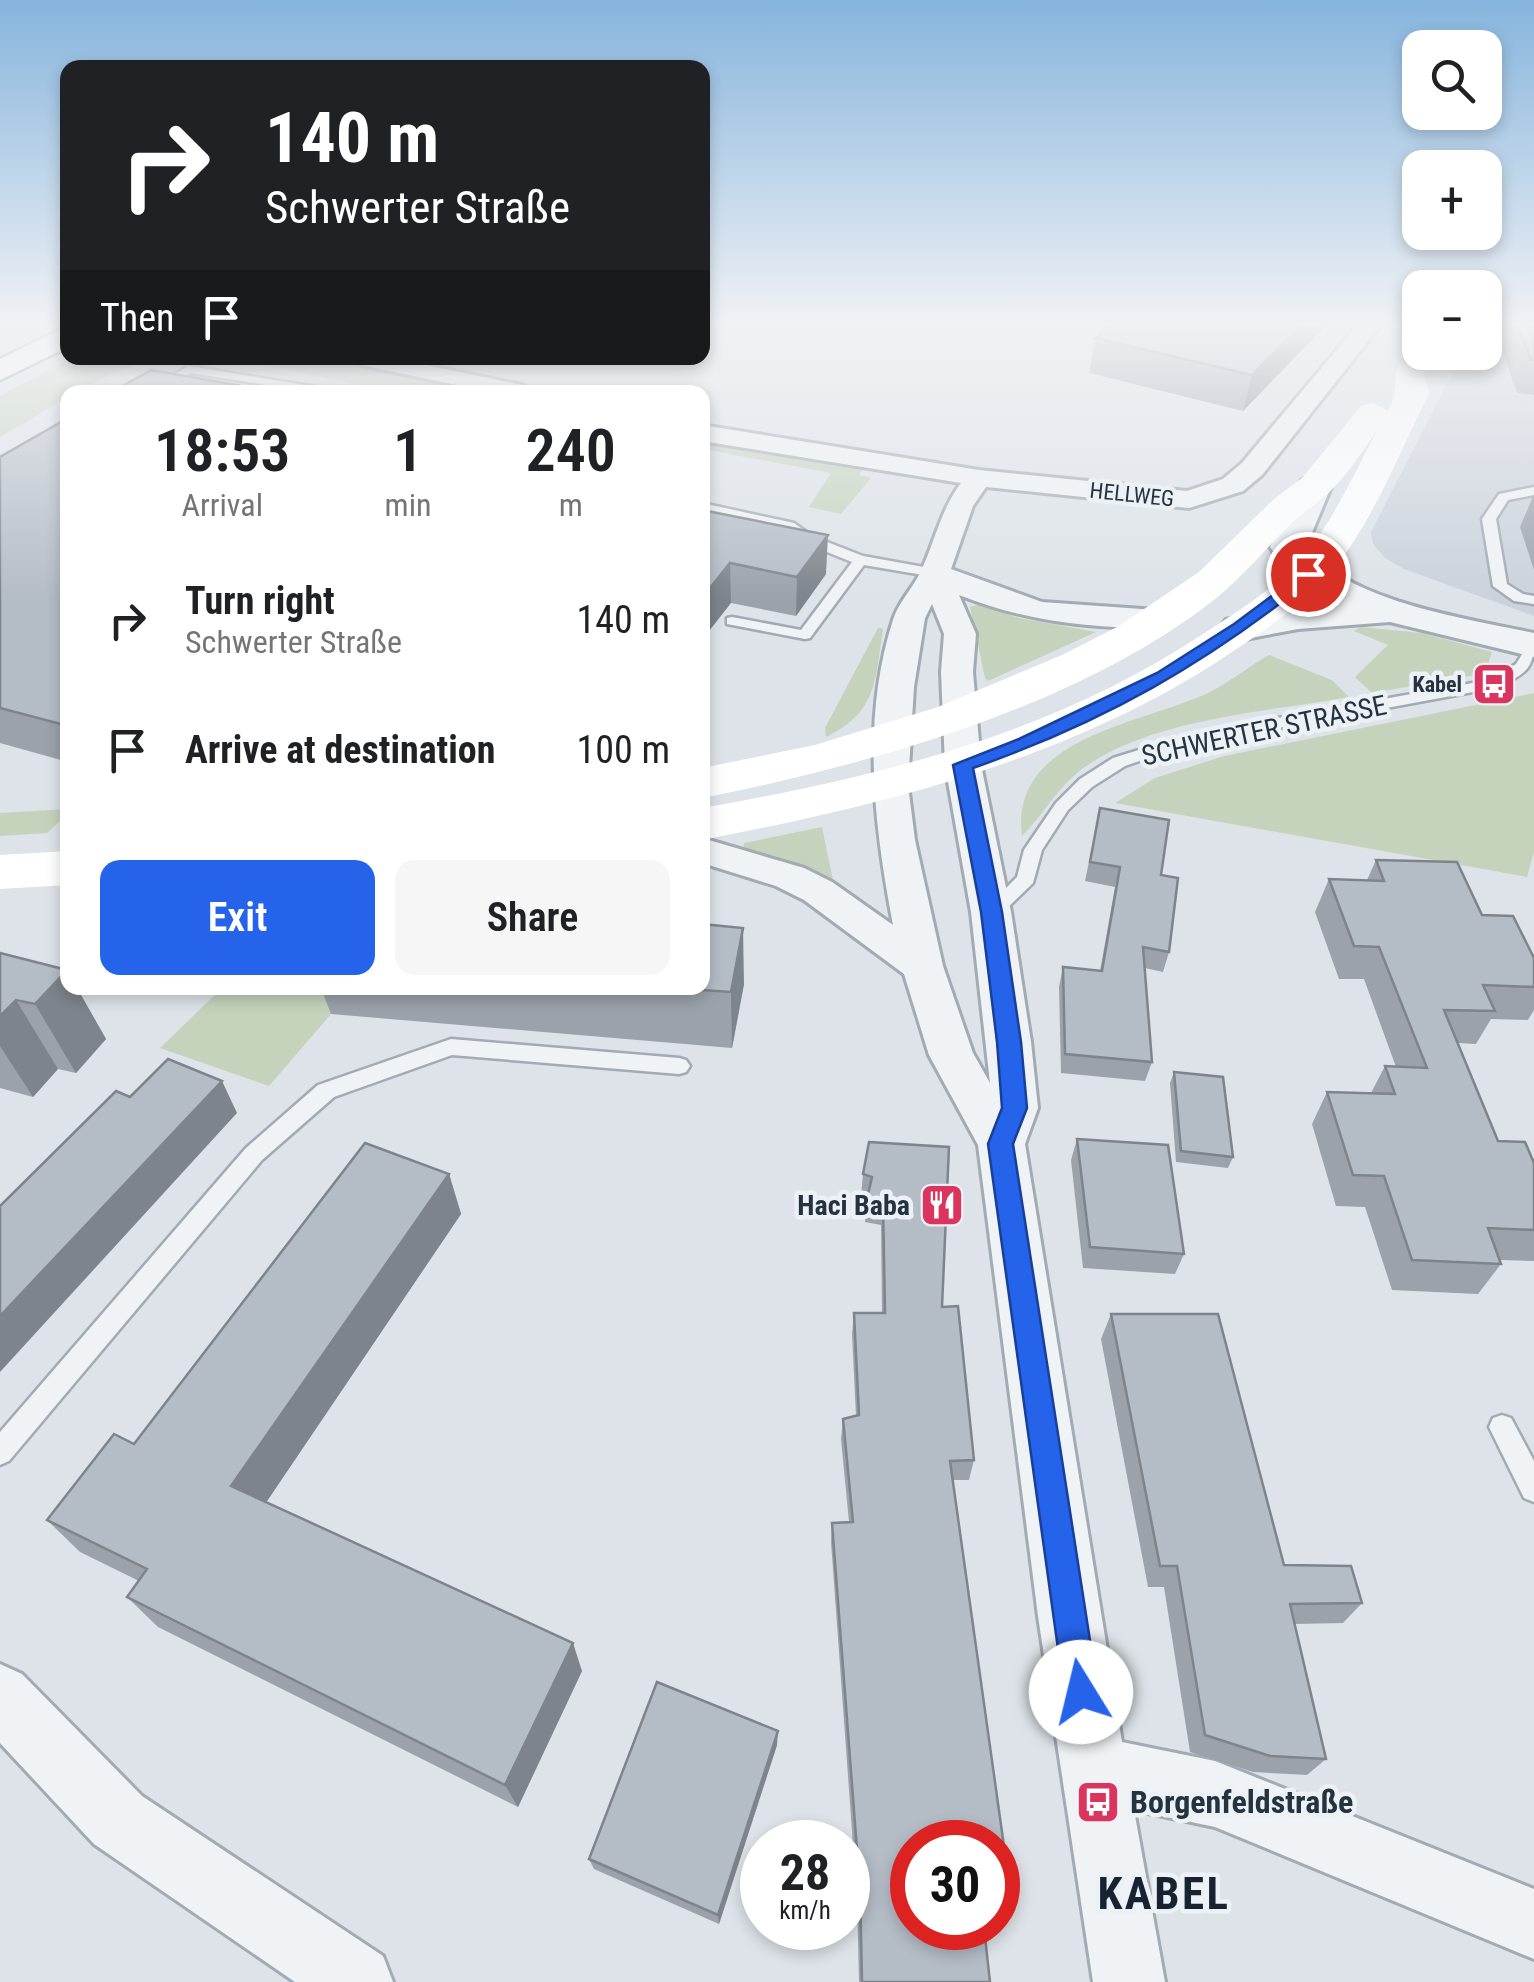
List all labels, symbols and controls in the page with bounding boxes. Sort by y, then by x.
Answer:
map controls [1402,30,1502,370]
button: search [1402,30,1502,130]
text: 140 m [265,97,439,179]
icon: right [100,100,230,230]
button: + [1402,150,1502,250]
text: Schwerter Straße [265,181,570,234]
button: − [1402,270,1502,370]
icon: arrive [194,290,249,345]
text: Then [100,296,174,340]
text: 18:53 [154,415,291,486]
text: 1 [393,415,423,486]
text: 240 [525,415,616,486]
street label: HELLWEG [1089,478,1175,511]
text: Arrival [182,486,263,524]
text: min [385,486,431,524]
text: m [559,486,583,524]
pin [1266,532,1351,617]
icon: arrive [1281,547,1336,602]
text: Turn right [185,579,335,623]
icon: right [100,593,155,648]
text: 140 m [576,598,670,642]
text: Schwerter Straße [185,623,402,661]
bus stop icon: Kabel [1471,661,1517,707]
place label: Kabel [1413,672,1462,697]
street label: SCHWERTER STRASSE [1139,688,1390,773]
icon: arrive [100,723,155,778]
text: Arrive at destination [185,728,495,772]
text: 100 m [576,728,670,772]
button: Exit [100,860,375,975]
button: Share [395,860,670,975]
restaurant icon: Haci Baba [919,1182,965,1228]
place label: Haci Baba [797,1189,910,1222]
position arrow [1029,1640,1133,1744]
bus stop icon: Borgenfeldstraße [1075,1779,1121,1825]
place label: Borgenfeldstraße [1130,1783,1353,1821]
speed limit sign: 30 [890,1820,1020,1950]
text: 28 [780,1844,830,1902]
district label: KABEL [1097,1867,1231,1920]
text: km/h [779,1896,831,1925]

